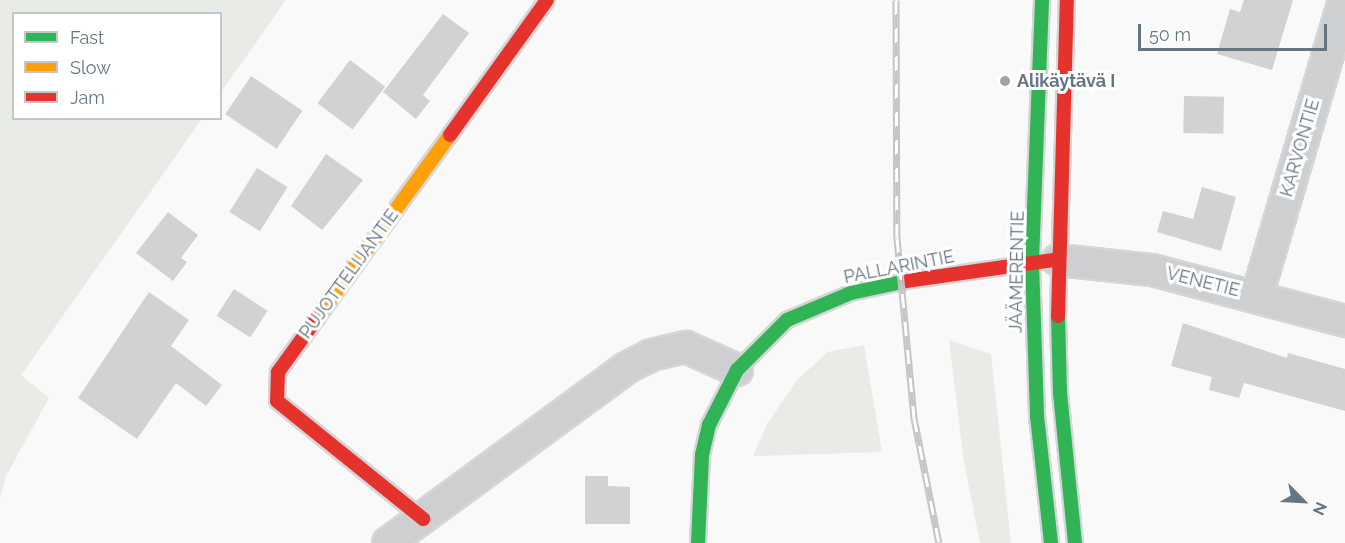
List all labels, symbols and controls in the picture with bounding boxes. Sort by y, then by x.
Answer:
legend [12,12,222,120]
scale bar [1141,12,1330,50]
text: 50 m [1149,24,1191,45]
text: Fast [70,27,104,48]
text: Slow [70,57,111,78]
place label: Alikäytävä I [1017,70,1116,92]
marker: Alikäytävä I [998,74,1012,88]
text: Jam [70,87,105,108]
street label: KARVONTIE [1276,97,1324,199]
street label: PUJOTTELIJANTIE [295,205,403,343]
street label: JÄÄMERENTIE [1005,211,1029,333]
street label: PALLARINTIE [842,246,956,288]
street label: VENETIE [1164,263,1242,301]
north arrow [1273,471,1333,531]
text: N [1309,499,1331,518]

